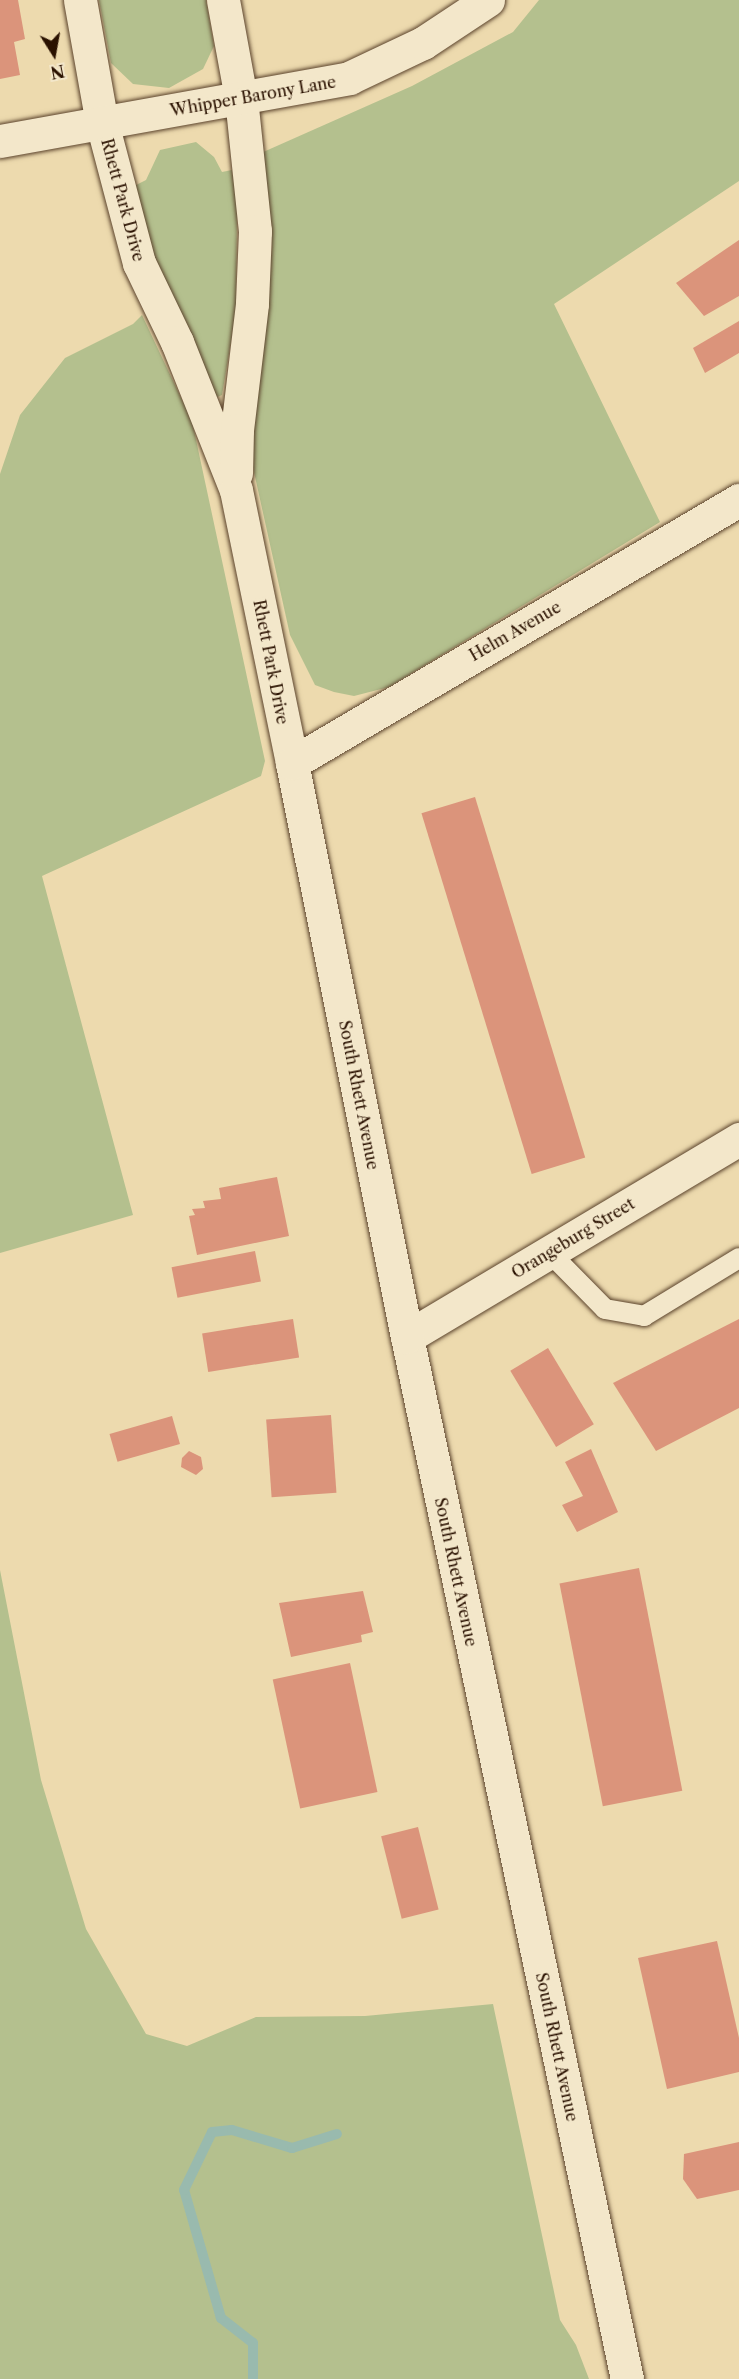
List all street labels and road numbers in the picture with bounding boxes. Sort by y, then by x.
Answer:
street label: Whipper Barony Lane [168,72,338,120]
street label: Rhett Park Drive [97,136,149,264]
street label: Helm Avenue [466,597,564,665]
street label: Rhett Park Drive [249,598,293,726]
street label: South Rhett Avenue [335,1018,383,1172]
street label: Orangeburg Street [508,1194,638,1282]
street label: South Rhett Avenue [431,1496,481,1648]
street label: South Rhett Avenue [532,1971,582,2123]

